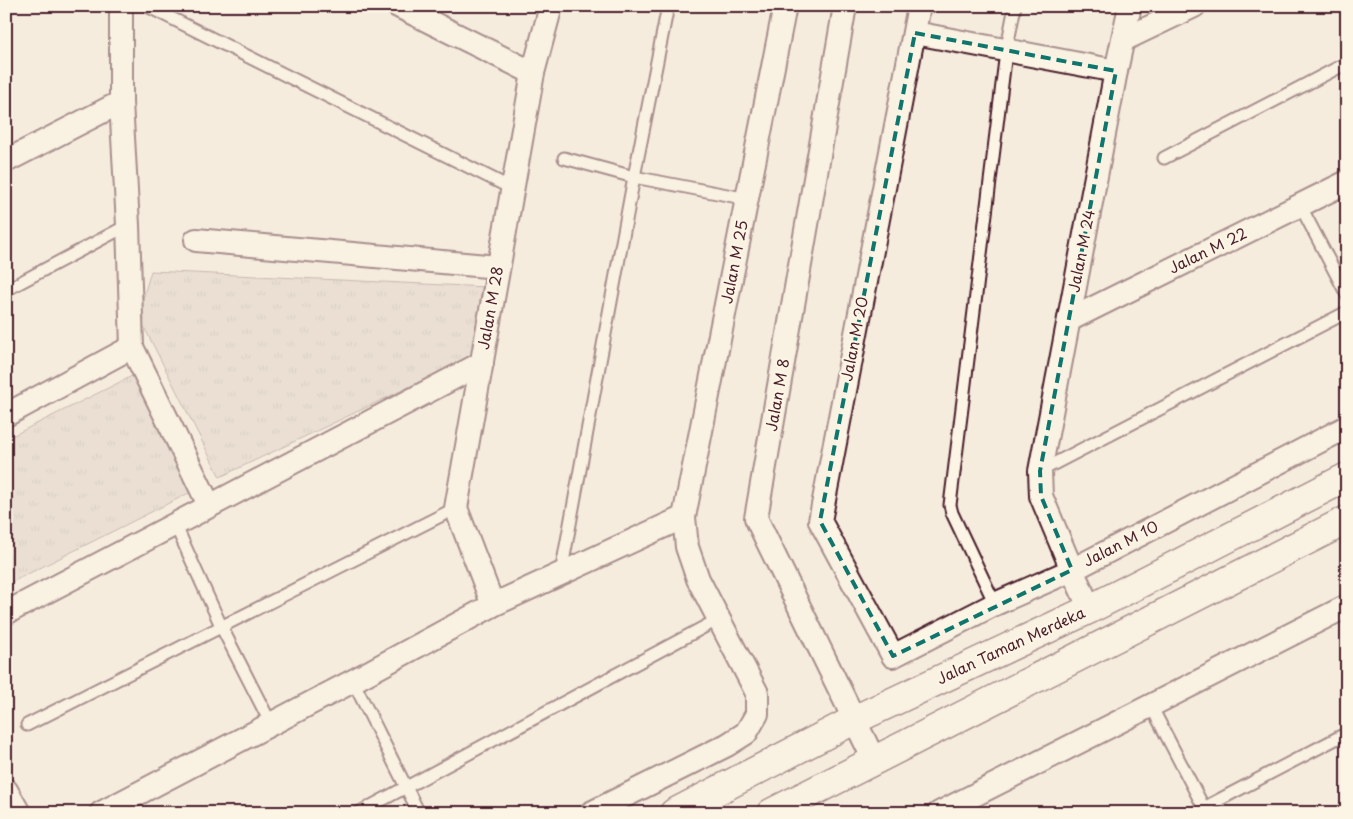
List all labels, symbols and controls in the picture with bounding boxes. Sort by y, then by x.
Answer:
street label: Jalan M 24 [1061,207,1100,294]
street label: Jalan M 25 [714,218,753,305]
street label: Jalan M 22 [1164,221,1250,278]
street label: Jalan M 28 [471,264,508,351]
street label: Jalan M 20 [834,294,873,383]
street label: Jalan M 8 [759,357,794,433]
street label: Jalan M 10 [1079,514,1162,571]
street label: Jalan Taman Merdeka [932,600,1088,689]

